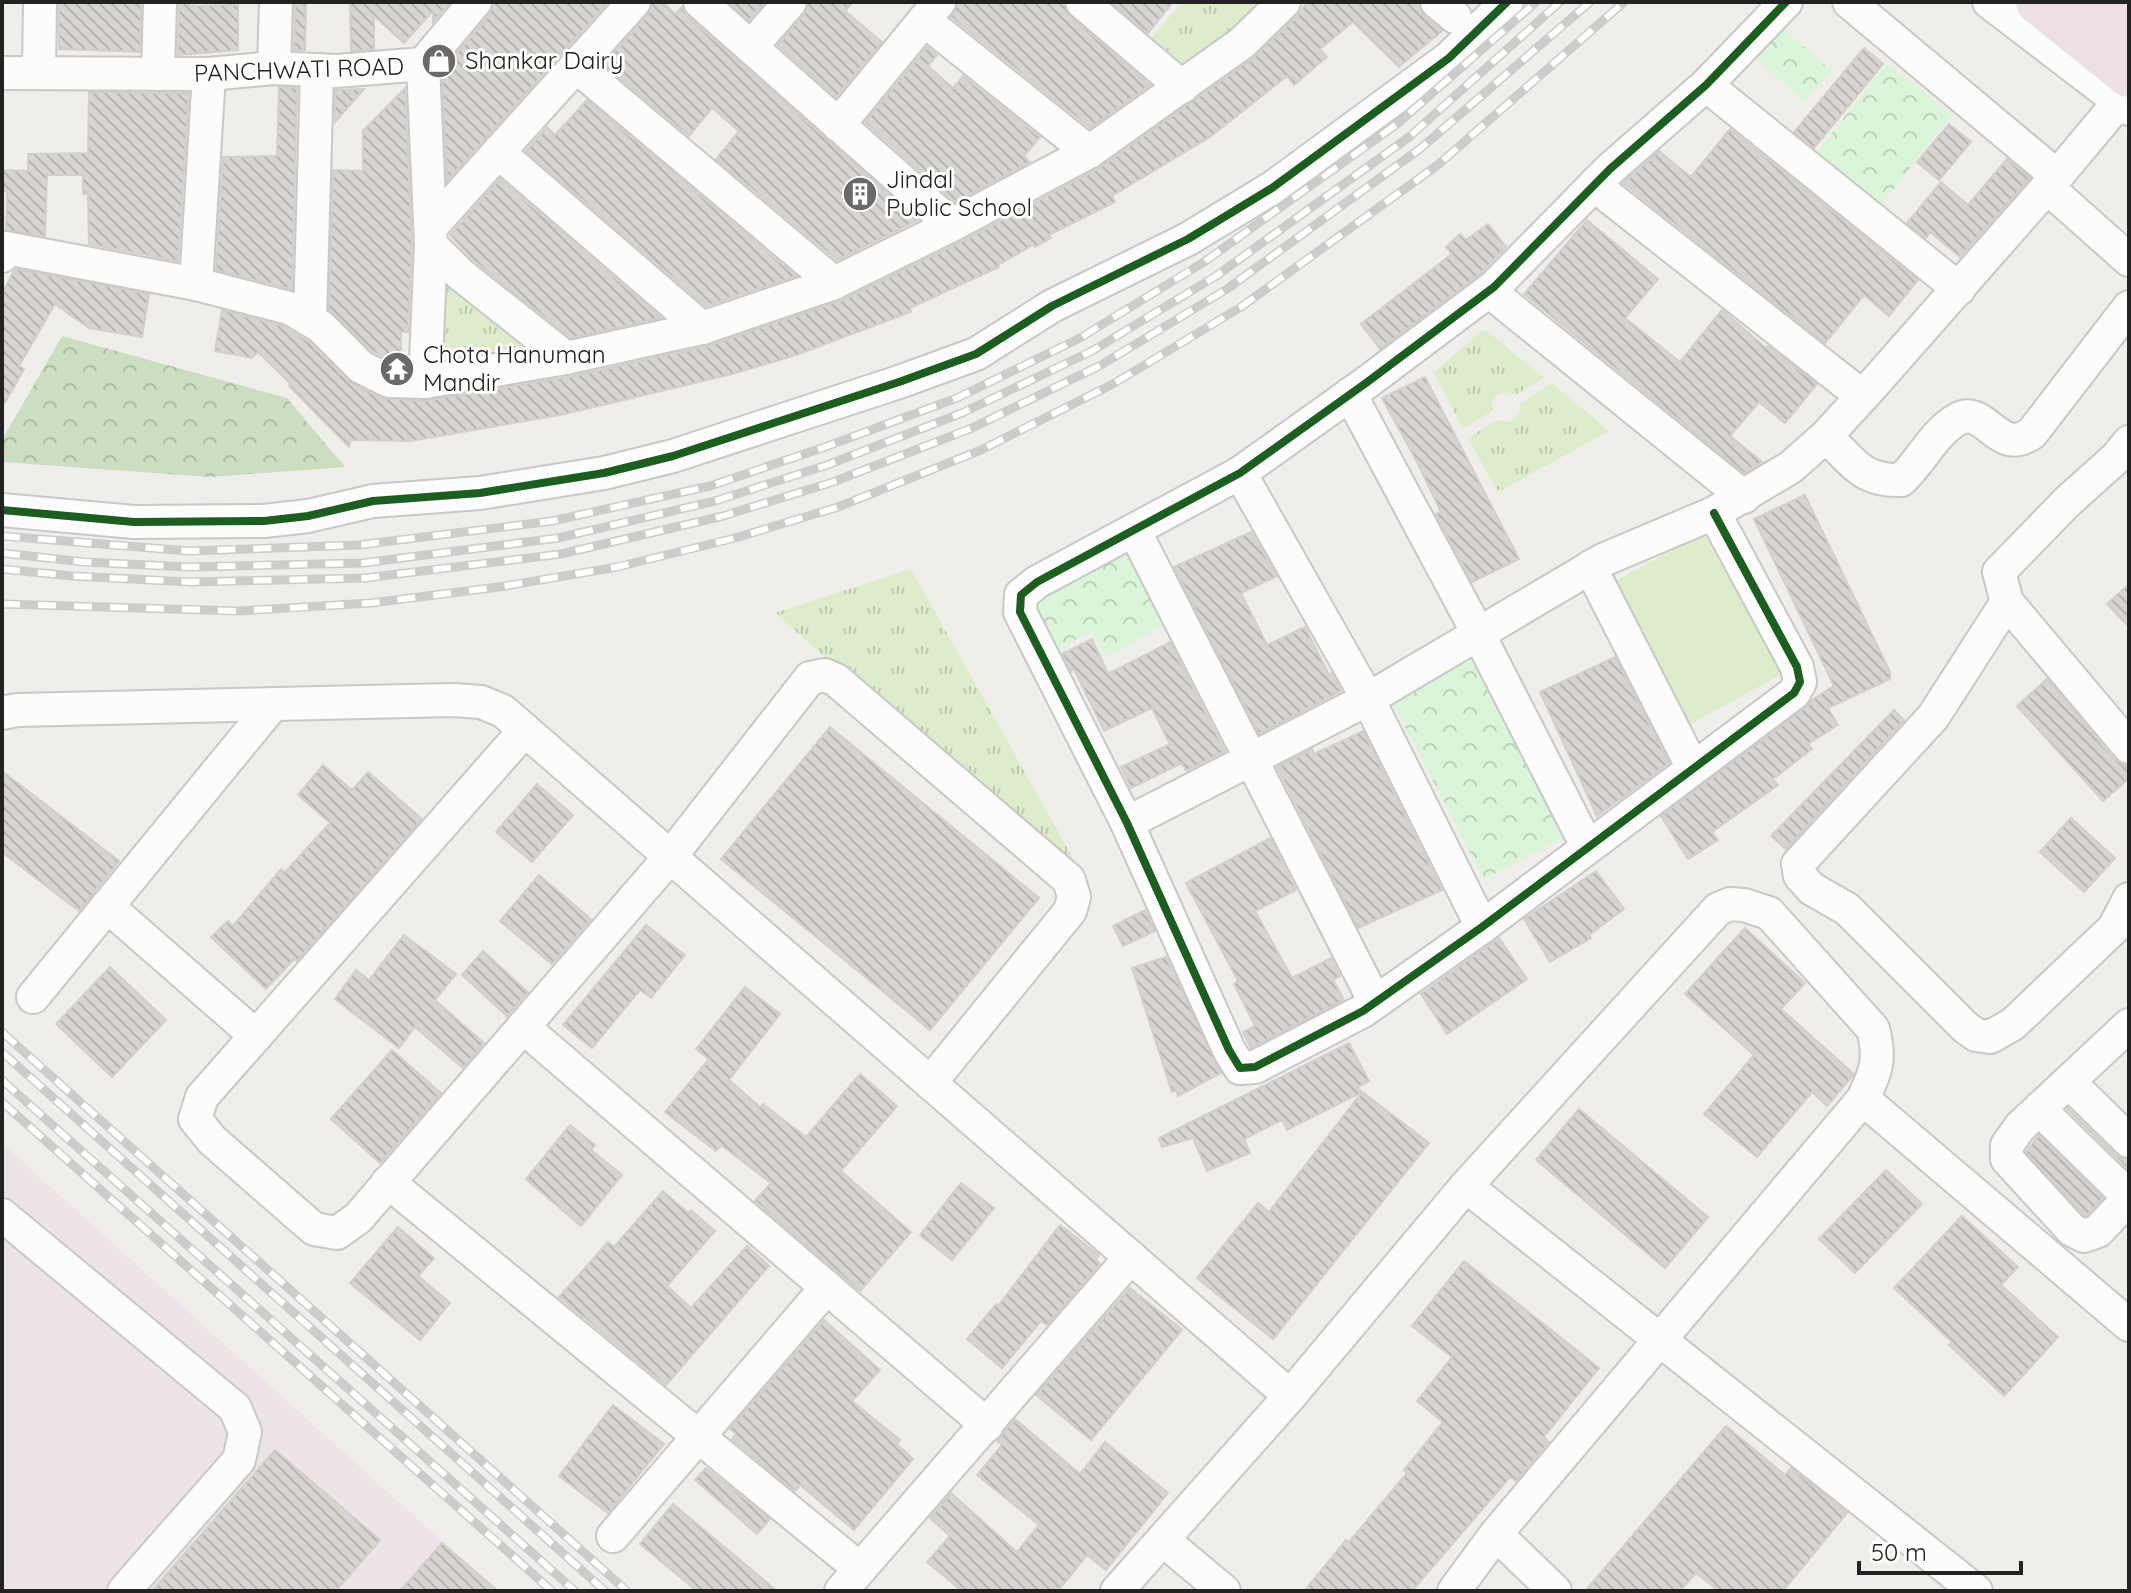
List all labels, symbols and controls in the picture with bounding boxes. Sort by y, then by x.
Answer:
shop icon: Shankar Dairy [420,42,458,80]
place label: Shankar Dairy [465,45,623,75]
street label: PANCHWATI ROAD [193,50,405,88]
place label: Jindal Public School [886,164,1032,222]
building icon: Jindal Public School [841,175,879,213]
place label: Chota Hanuman Mandir [423,339,606,397]
temple icon: Chota Hanuman Mandir [378,350,416,388]
scale bar [1859,1525,2021,1575]
text: 50 m [1871,1537,1927,1567]

